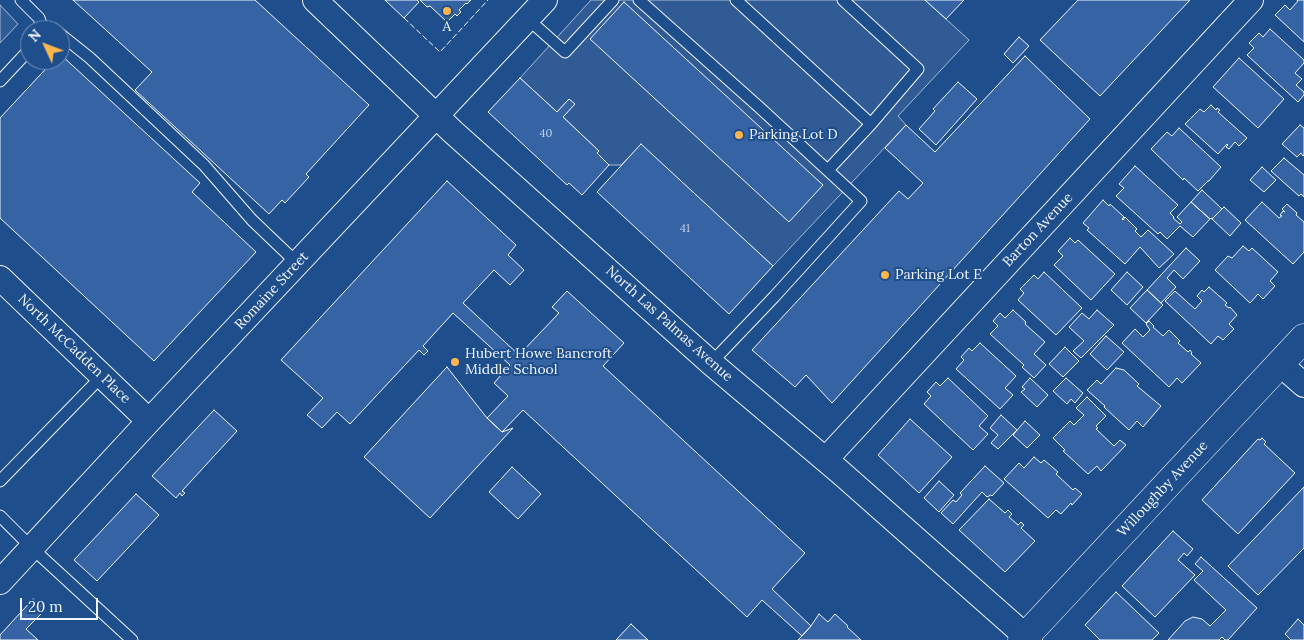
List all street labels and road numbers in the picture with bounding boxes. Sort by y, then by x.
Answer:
street label: Barton Avenue [999,189,1077,271]
street label: Romaine Street [232,249,312,333]
street label: North Las Palmas Avenue [602,263,736,385]
street label: North McCadden Place [14,291,134,407]
street label: Willoughby Avenue [1114,438,1212,540]

